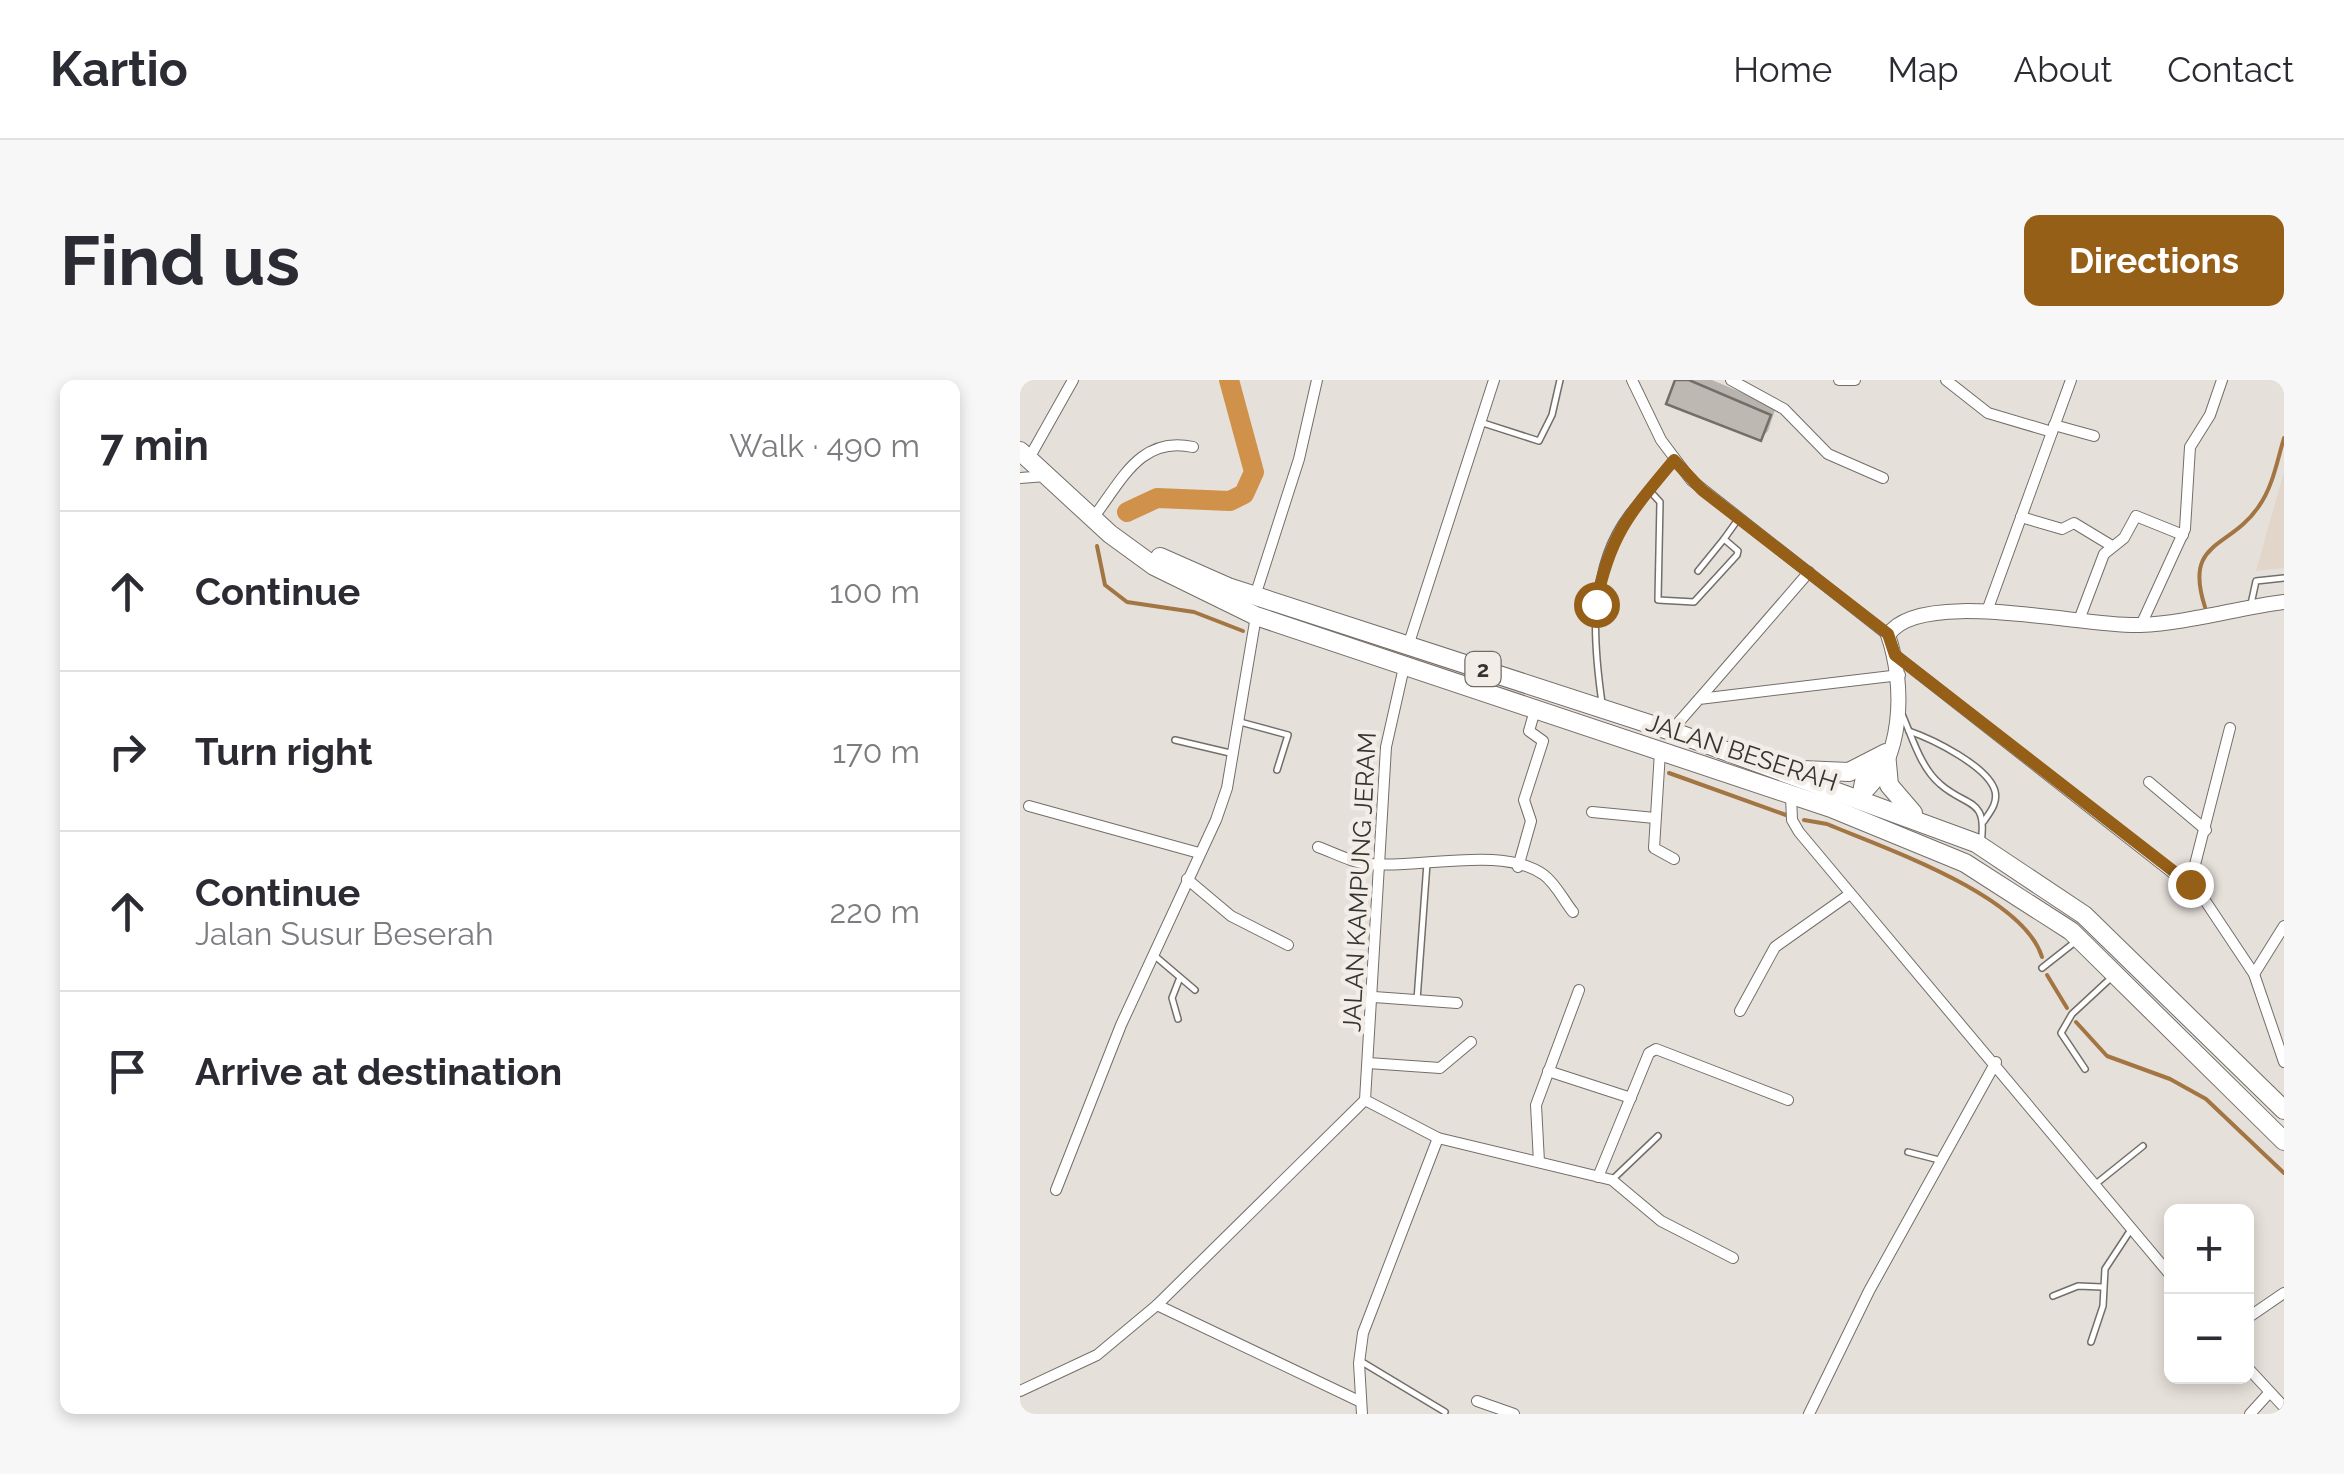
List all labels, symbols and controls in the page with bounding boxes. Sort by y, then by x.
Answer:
text: Kartio [50,41,188,97]
text: Home [1733,49,1832,90]
text: Map [1887,49,1959,90]
text: About [2014,49,2112,90]
text: Contact [2167,49,2294,90]
button: Directions [2024,215,2284,306]
text: Find us [60,219,300,301]
text: 7 min [100,421,209,470]
text: Walk · 490 m [729,427,920,464]
icon: ahead [100,564,155,619]
text: Continue [195,569,360,614]
text: 100 m [830,573,920,610]
route start [1574,582,1620,628]
road number: 2 [1466,652,1500,686]
street label: JALAN BESERAH [1643,707,1841,797]
icon: right [100,724,155,779]
text: Turn right [195,729,372,774]
street label: JALAN KAMPUNG JERAM [1336,731,1382,1033]
text: 170 m [832,733,920,770]
route end [2168,862,2214,908]
text: Continue [195,870,360,915]
icon: ahead [100,884,155,939]
text: 220 m [830,893,920,930]
text: Jalan Susur Beserah [195,915,494,952]
icon: arrive [100,1044,155,1099]
text: Arrive at destination [195,1049,562,1094]
map controls [2164,1204,2254,1384]
button: + [2164,1204,2254,1294]
button: − [2164,1294,2254,1384]

